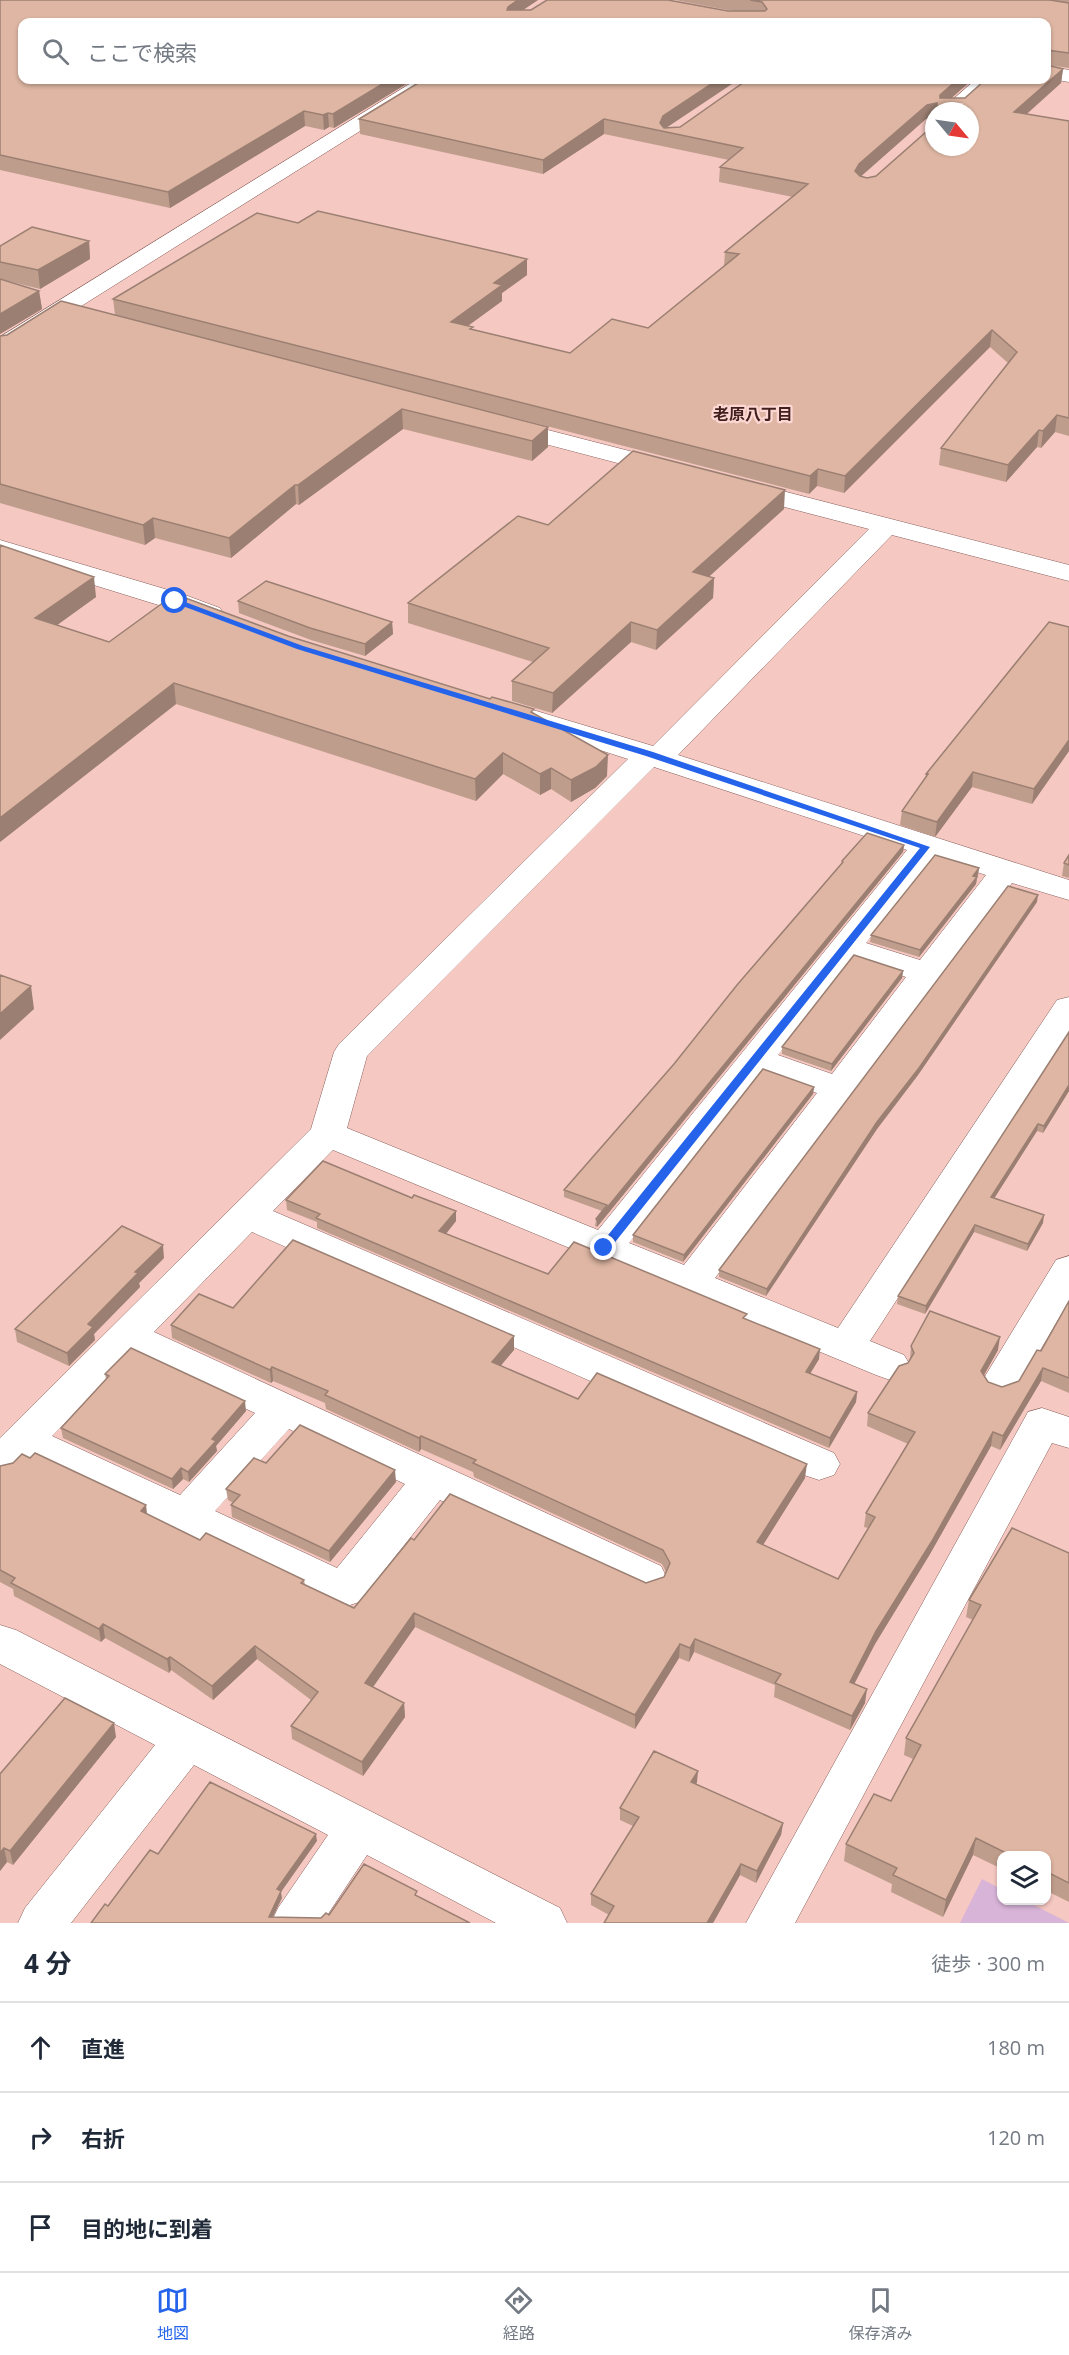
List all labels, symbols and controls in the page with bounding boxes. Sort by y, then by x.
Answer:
search box [18,18,1051,84]
icon: search [39,35,72,68]
text: ここで検索 [87,37,197,67]
north arrow [925,102,979,156]
district label: 老原八丁目 [713,403,793,425]
route start [161,587,187,613]
route end [590,1234,616,1260]
map controls [997,1851,1051,1905]
button: layers [997,1851,1051,1905]
text: 4 分 [24,1945,72,1981]
text: 徒歩 · 300 m [931,1950,1045,1977]
icon: ahead [24,2031,57,2064]
text: 直進 [81,2033,125,2063]
text: 180 m [987,2034,1045,2061]
icon: right [24,2121,57,2154]
text: 右折 [81,2123,125,2153]
text: 120 m [987,2124,1045,2151]
icon: arrive [24,2211,57,2244]
text: 目的地に到着 [81,2213,213,2243]
tab: 地図 [156,2284,189,2344]
tab: 経路 [502,2284,535,2344]
tab: 保存済み [848,2284,912,2344]

